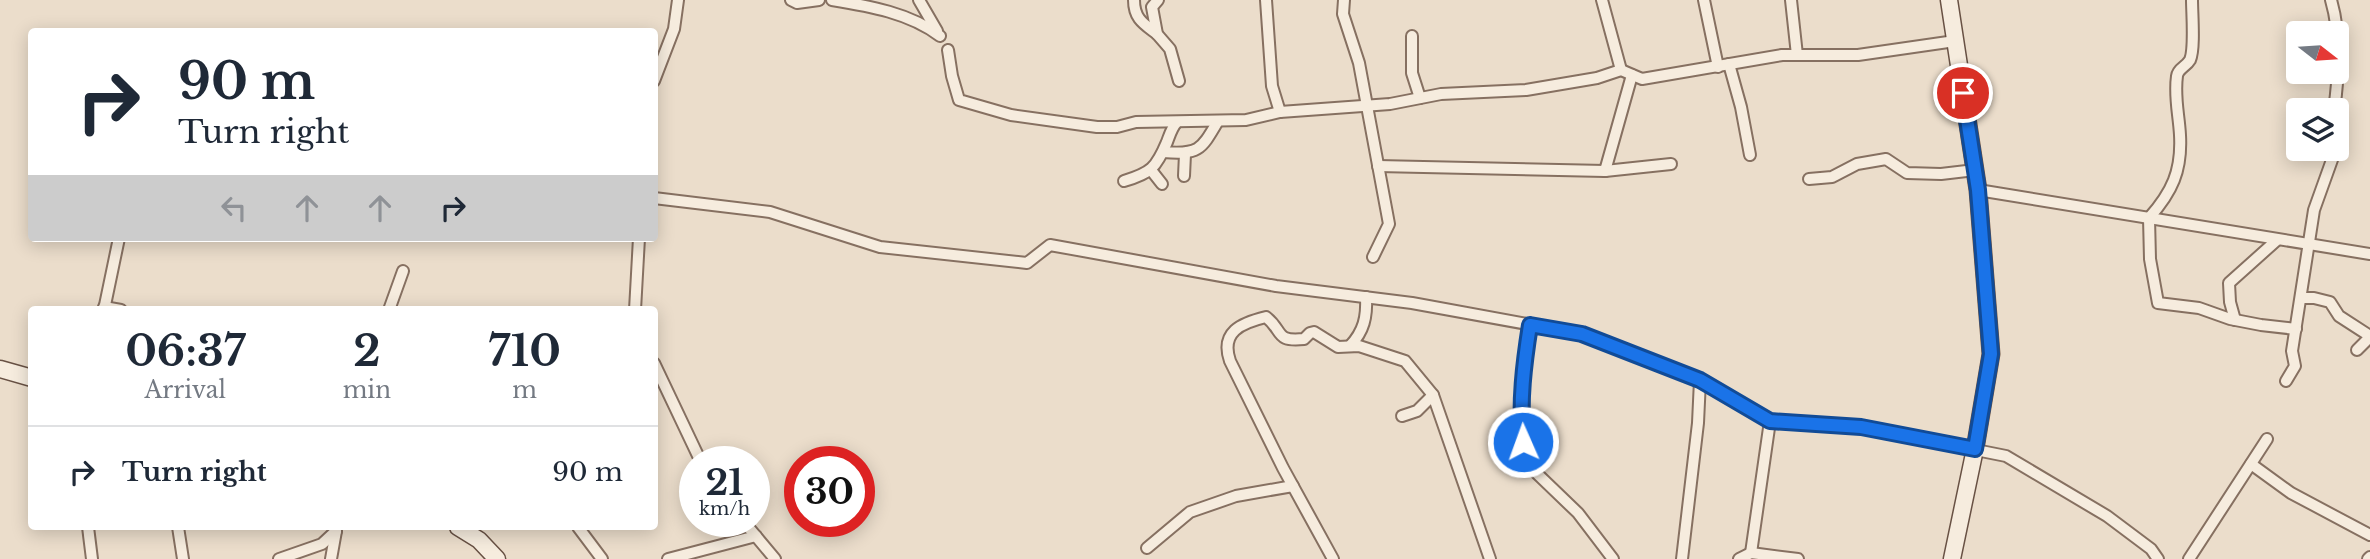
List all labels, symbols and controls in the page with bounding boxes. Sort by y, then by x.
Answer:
north arrow [2286,21,2348,84]
map controls [2286,21,2349,161]
text: 90 m [178,51,315,112]
icon: right [63,56,154,147]
pin [1933,63,1993,123]
icon: arrive [1944,74,1982,112]
button: layers [2286,98,2349,161]
text: Turn right [178,112,349,152]
icon: left [215,189,253,227]
icon: ahead [288,189,326,227]
icon: ahead [361,189,399,227]
icon: right [434,189,472,227]
text: 06:37 [125,325,246,377]
text: 2 [353,325,381,377]
text: 710 [488,325,561,377]
text: Arrival [145,376,226,404]
text: min [343,376,391,404]
text: m [512,376,537,404]
position arrow [1486,405,1560,479]
speed limit sign: 30 [784,446,875,537]
icon: right [63,453,101,491]
text: Turn right [122,456,267,488]
text: 90 m [552,456,623,488]
text: 21 [705,461,744,504]
text: km/h [699,498,750,520]

